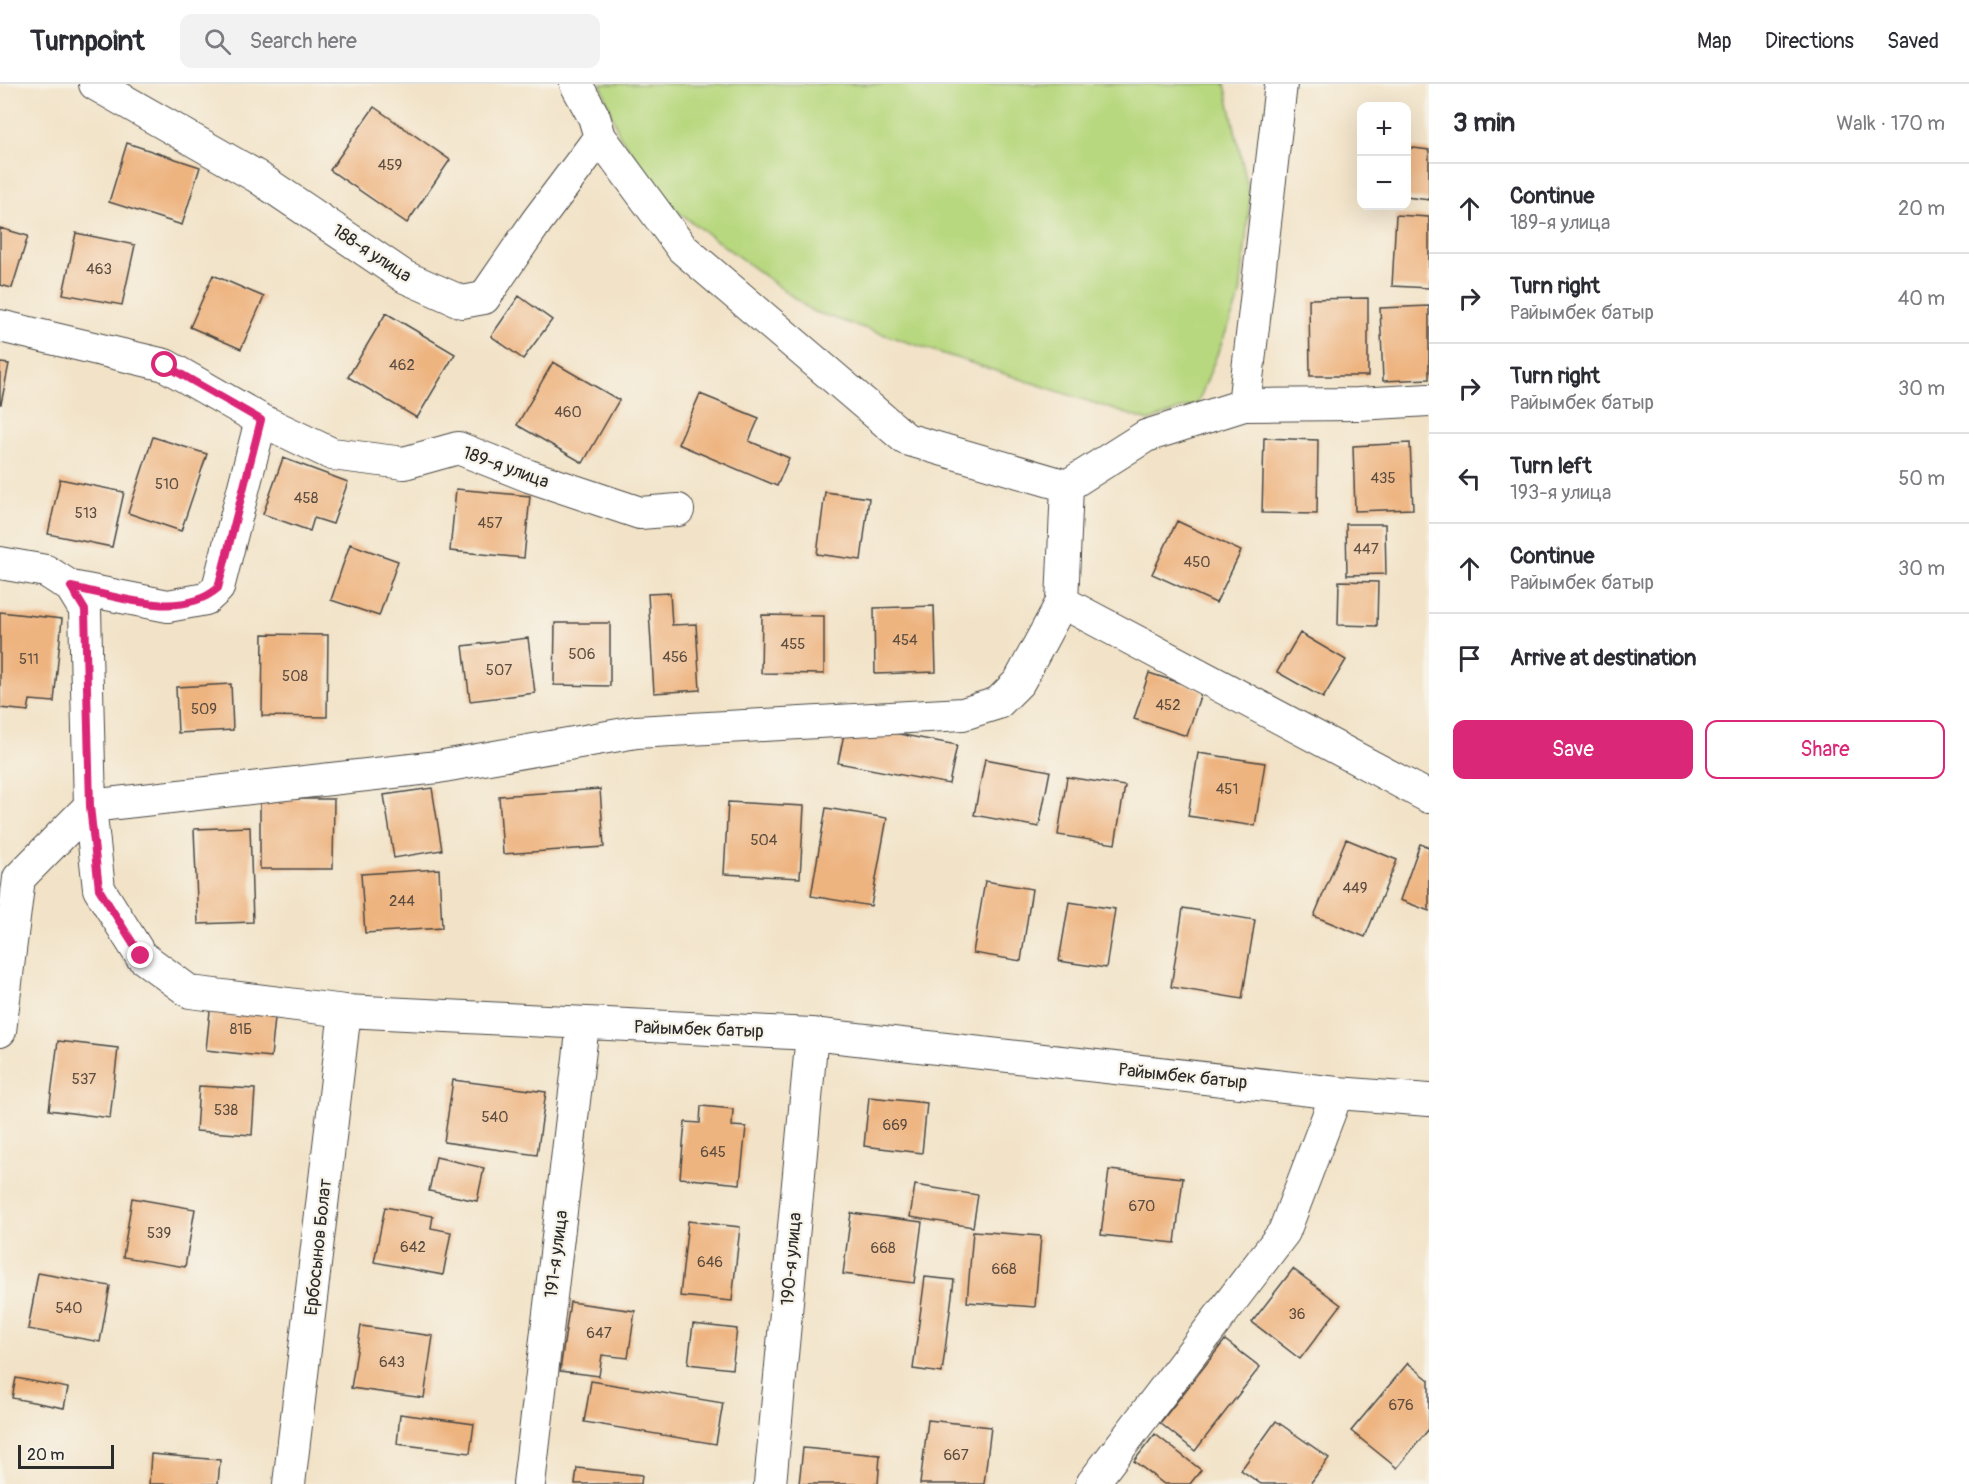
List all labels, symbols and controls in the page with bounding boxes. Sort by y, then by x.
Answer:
search box [180,14,600,68]
text: Turnpoint [30,24,144,59]
icon: search [201,25,234,58]
text: Search here [249,27,357,55]
text: Map [1697,28,1732,55]
text: Directions [1765,28,1854,55]
text: Saved [1887,28,1939,55]
map controls [1357,102,1411,210]
button: + [1357,102,1411,156]
text: 3 min [1453,107,1515,139]
text: Walk · 170 m [1836,111,1945,136]
house number: 459 [378,156,402,175]
button: − [1357,156,1411,210]
text: Continue [1510,182,1594,210]
icon: ahead [1453,192,1486,225]
text: 20 m [1898,196,1945,221]
text: 189-я улица [1510,210,1610,235]
street label: 188-я улица [328,219,416,288]
house number: 463 [86,260,112,279]
text: Turn right [1510,272,1600,300]
icon: right [1453,282,1486,315]
text: 40 m [1898,286,1945,311]
text: Райымбек батыр [1510,300,1654,325]
route start [151,351,177,377]
house number: 462 [389,356,415,375]
text: Turn right [1510,362,1600,390]
icon: right [1453,372,1486,405]
text: 30 m [1898,376,1945,401]
text: Райымбек батыр [1510,390,1654,415]
house number: 460 [554,403,582,422]
street label: 189-я улица [459,441,552,494]
text: Turn left [1510,452,1592,480]
icon: left [1453,462,1486,495]
text: 50 m [1898,466,1945,491]
house number: 435 [1370,469,1396,488]
house number: 510 [155,475,179,494]
text: 193-я улица [1510,480,1611,505]
house number: 458 [294,489,319,508]
house number: 513 [75,504,97,523]
house number: 457 [478,514,502,533]
house number: 447 [1353,540,1379,559]
text: Continue [1510,542,1594,570]
icon: ahead [1453,552,1486,585]
house number: 450 [1183,553,1211,572]
text: 30 m [1898,556,1945,581]
text: Райымбек батыр [1510,570,1654,595]
house number: 454 [892,631,918,650]
house number: 455 [781,635,805,654]
icon: arrive [1453,642,1486,675]
text: Arrive at destination [1510,644,1696,672]
house number: 506 [568,645,596,664]
house number: 456 [662,648,688,667]
house number: 511 [19,650,39,669]
house number: 507 [486,661,512,680]
house number: 508 [282,667,308,686]
house number: 452 [1155,696,1181,715]
house number: 509 [191,700,217,719]
button: Save [1453,720,1693,779]
button: Share [1705,720,1945,779]
house number: 451 [1216,780,1238,799]
house number: 504 [750,831,778,850]
house number: 449 [1342,879,1368,898]
house number: 244 [389,892,415,911]
route end [127,942,153,968]
street label: Райымбек батыр [634,1016,764,1043]
house number: 81Б [230,1020,252,1039]
street label: Райымбек батыр [1117,1058,1249,1095]
house number: 537 [72,1070,96,1089]
house number: 538 [214,1101,238,1120]
house number: 540 [481,1108,509,1127]
house number: 669 [882,1116,908,1135]
house number: 645 [700,1143,726,1162]
street label: Ербосынов Болат [300,1178,337,1317]
house number: 670 [1129,1197,1155,1216]
street label: 191-я улица [540,1209,573,1299]
street label: 190-я улица [776,1211,807,1307]
house number: 539 [147,1224,171,1243]
house number: 642 [400,1238,426,1257]
house number: 668 [870,1239,896,1258]
house number: 646 [697,1253,723,1272]
house number: 668 [991,1260,1017,1279]
house number: 540 [55,1299,83,1318]
house number: 36 [1288,1305,1306,1324]
house number: 647 [586,1324,612,1343]
house number: 643 [379,1353,405,1372]
house number: 676 [1388,1396,1414,1415]
scale bar [18,1442,114,1470]
text: 20 m [27,1445,65,1465]
house number: 667 [943,1446,969,1465]

